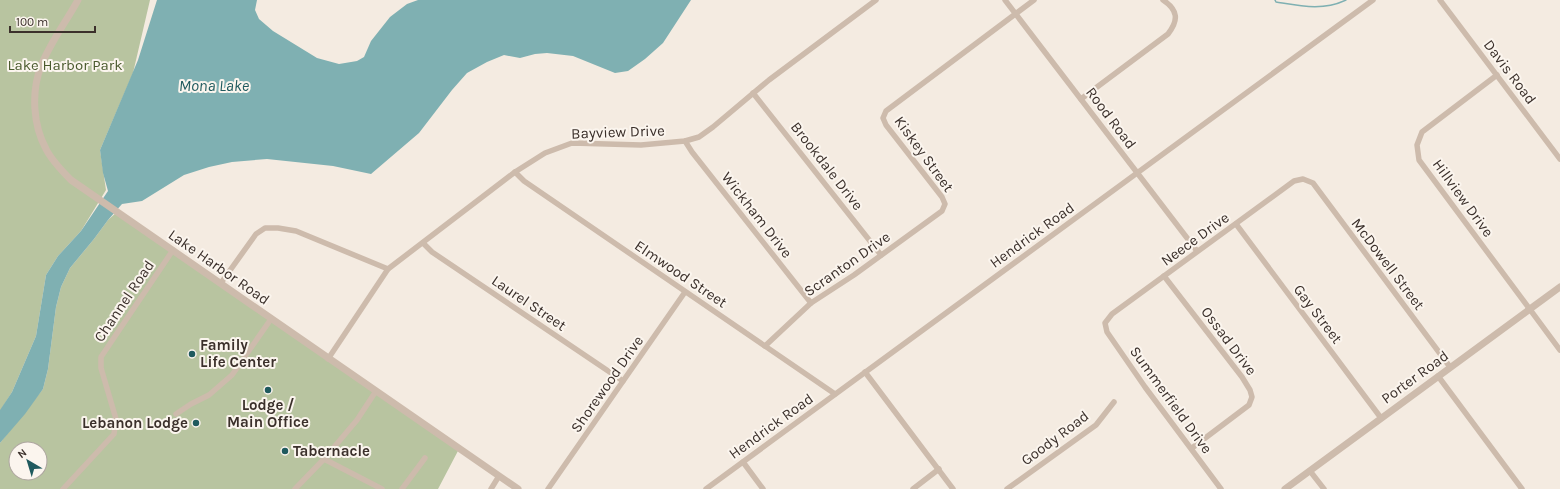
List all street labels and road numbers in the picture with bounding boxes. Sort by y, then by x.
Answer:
street label: Davis Road [1480,36,1540,108]
street label: Rood Road [1082,84,1140,152]
street label: Kiskey Street [890,113,958,196]
street label: Brookdale Drive [787,118,867,214]
street label: Bayview Drive [571,121,665,143]
street label: Hillview Drive [1429,155,1497,241]
street label: Wickham Drive [718,168,796,262]
street label: Hendrick Road [986,198,1078,272]
street label: Neece Drive [1157,208,1233,270]
street label: McDowell Street [1348,215,1429,314]
street label: Lake Harbor Road [165,225,273,309]
street label: Scranton Drive [800,228,894,300]
street label: Elmwood Street [631,236,731,312]
street label: Channel Road [90,257,158,345]
street label: Laurel Street [488,271,570,335]
street label: Gay Street [1290,281,1346,348]
street label: Ossad Drive [1197,303,1261,379]
street label: Shorewood Drive [567,332,647,436]
street label: Summerfield Drive [1126,343,1216,457]
street label: Porter Road [1378,347,1452,407]
street label: Hendrick Road [725,389,817,463]
street label: Goody Road [1018,407,1092,469]

